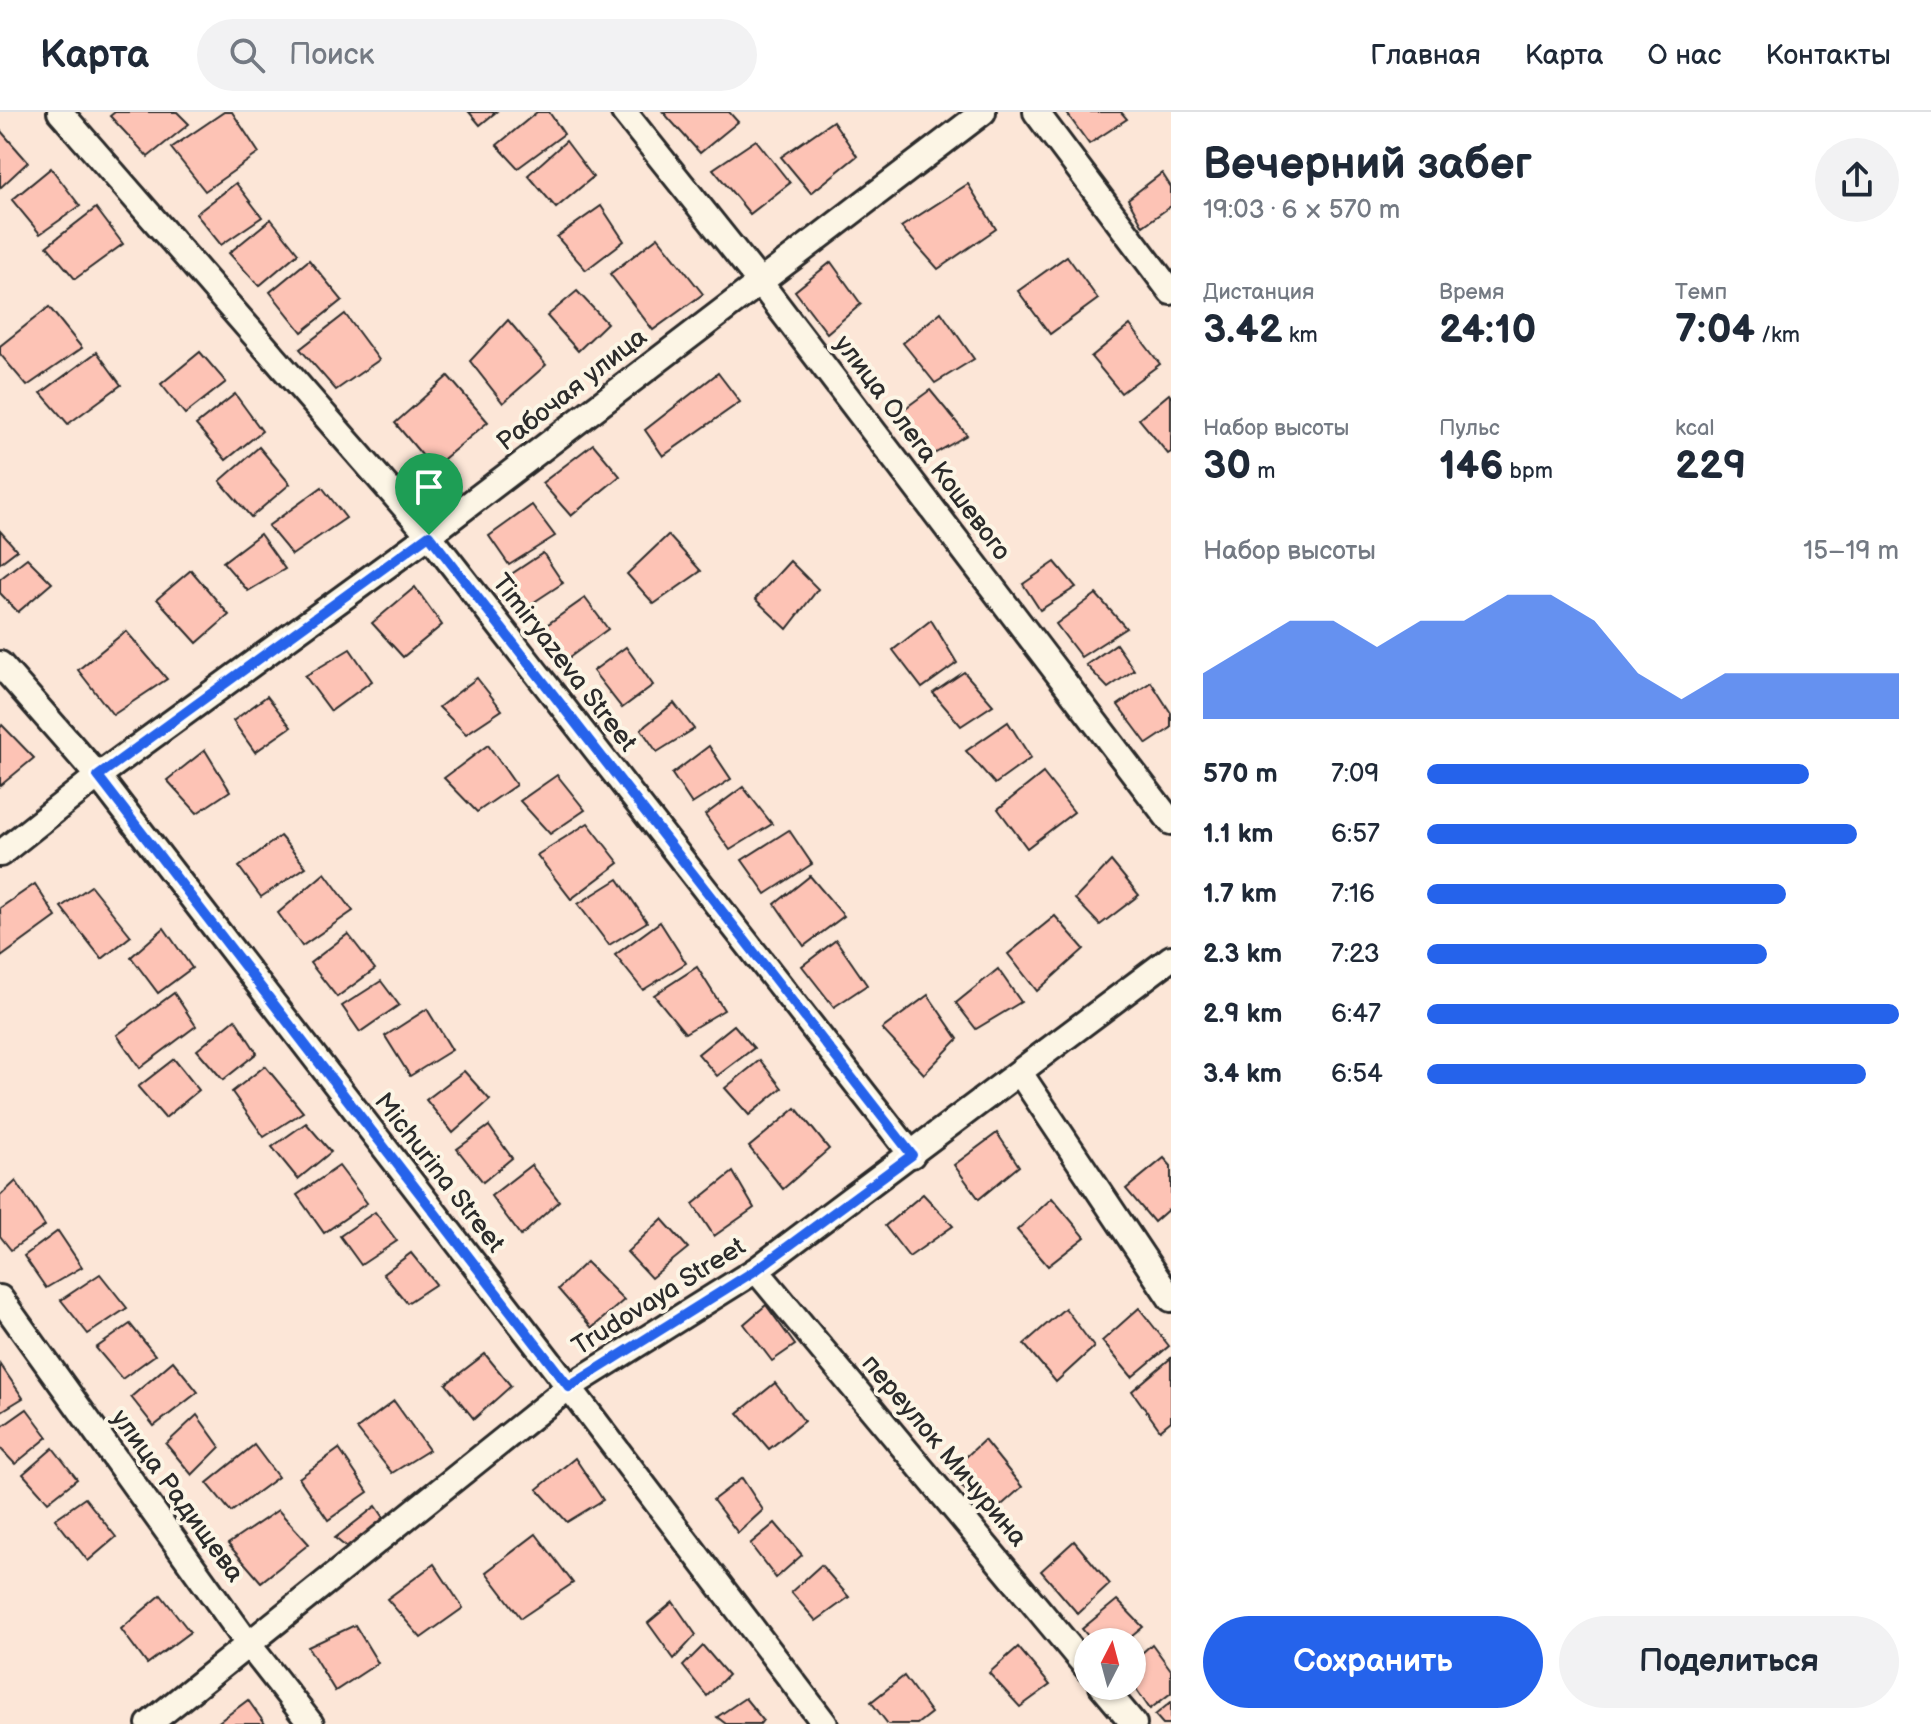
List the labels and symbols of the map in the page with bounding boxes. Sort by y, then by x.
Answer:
street label: Рабочая улица [491,322,653,458]
street label: улица Олега Кошевого [827,329,1017,567]
pin [395,453,463,535]
street label: Timiryazeva Street [485,568,643,758]
street label: Michurina Street [367,1087,511,1259]
street label: Trudovaya Street [567,1231,751,1363]
street label: переулок Мичурина [855,1349,1033,1553]
street label: улица Радищева [104,1404,250,1588]
north arrow [1074,1628,1146,1700]

